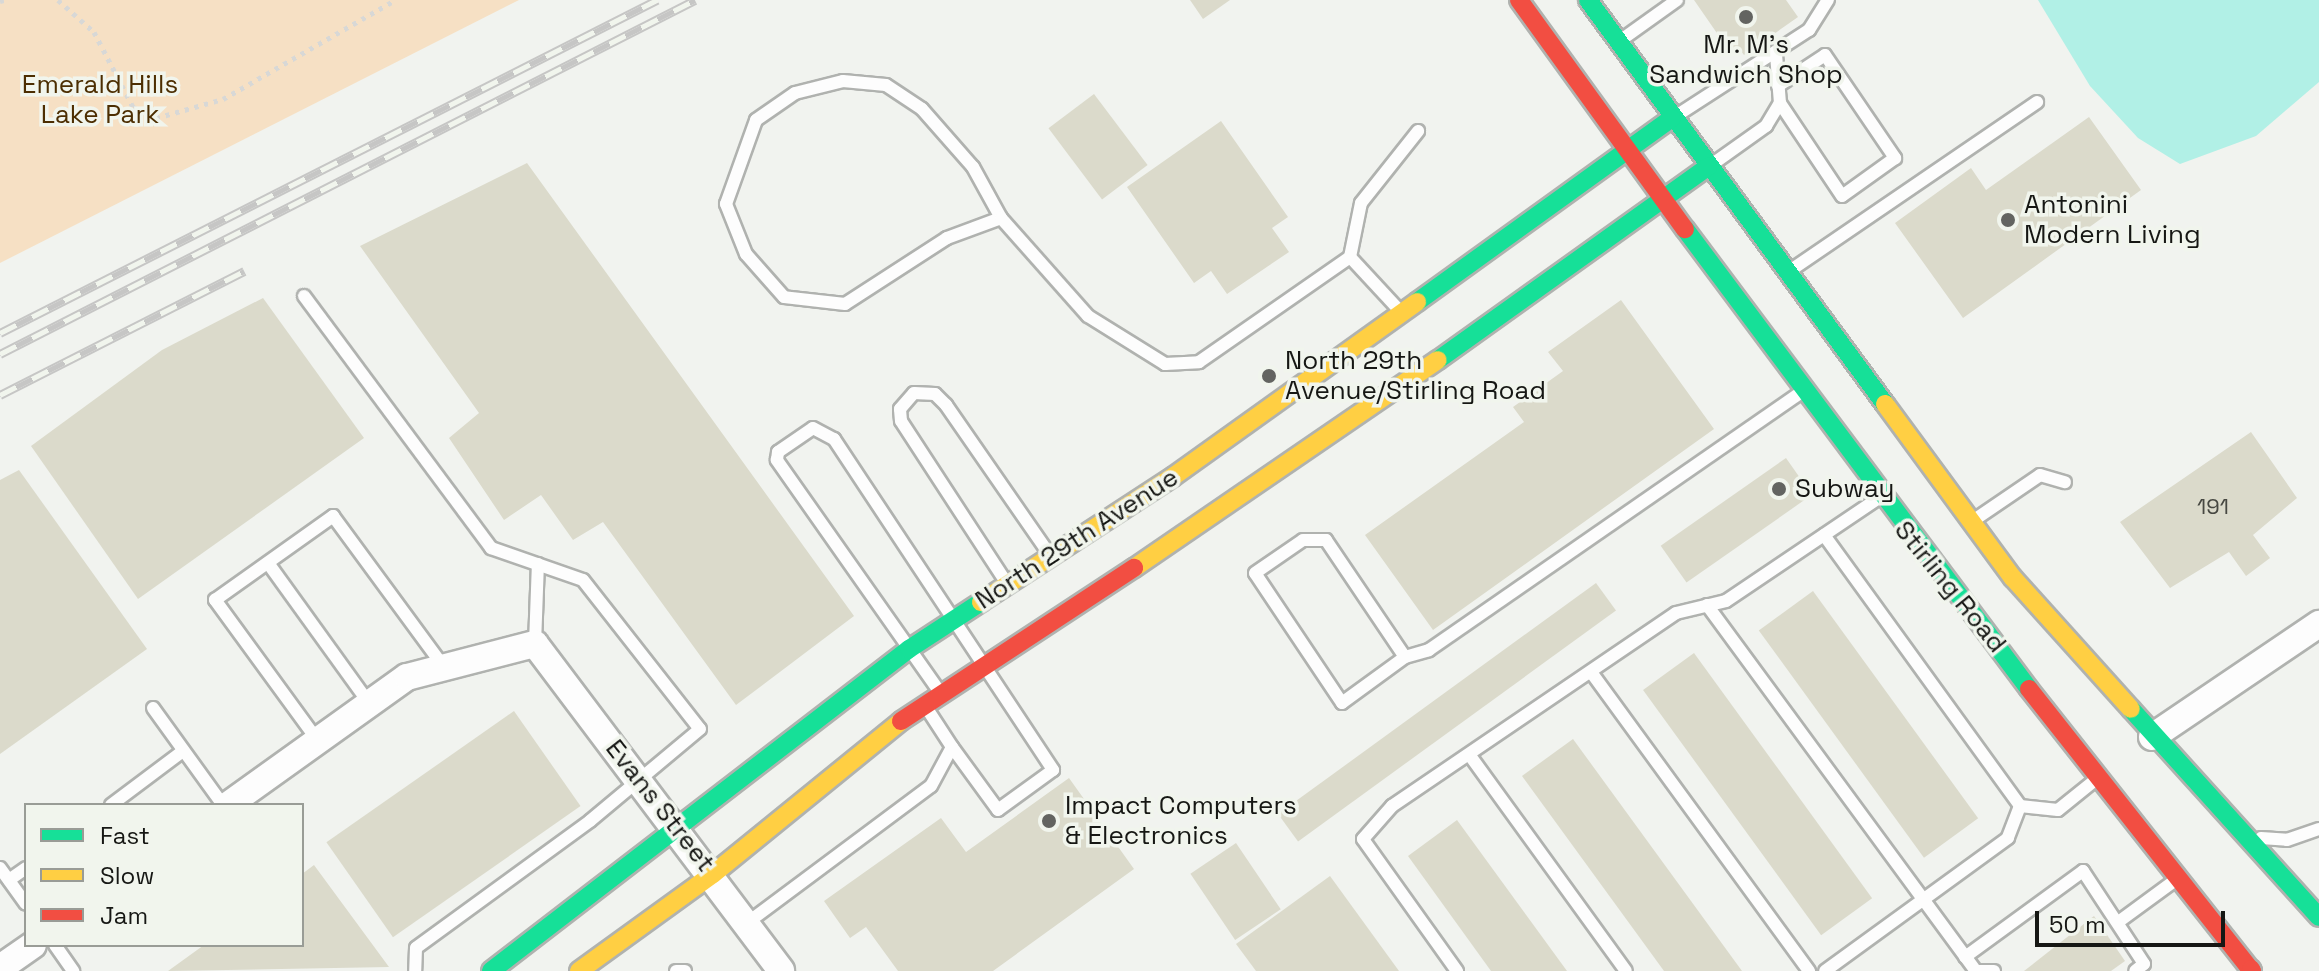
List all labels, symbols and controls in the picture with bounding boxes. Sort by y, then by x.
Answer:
marker: Mr. M's Sandwich Shop [1737,8,1755,26]
place label: Mr. M's Sandwich Shop [1649,29,1843,90]
park label: Emerald Hills Lake Park [22,69,178,130]
place label: Antonini Modern Living [2024,189,2201,250]
marker: Antonini Modern Living [1999,211,2017,229]
place label: North 29th Avenue/Stirling Road [1285,345,1546,406]
marker: North 29th Avenue/Stirling Road [1260,367,1278,385]
street label: North 29th Avenue [970,462,1184,616]
place label: Subway [1795,473,1894,505]
marker: Subway [1770,480,1788,498]
house number: 191 [2197,494,2229,520]
street label: Stirling Road [1888,515,2012,659]
street label: Evans Street [599,734,721,878]
place label: Impact Computers & Electronics [1065,790,1297,852]
legend [24,803,304,947]
marker: Impact Computers & Electronics [1040,812,1058,830]
text: Fast [100,820,150,851]
text: Slow [100,860,154,891]
scale bar [2039,895,2229,945]
text: Jam [100,900,148,931]
text: 50 m [2049,909,2106,940]

